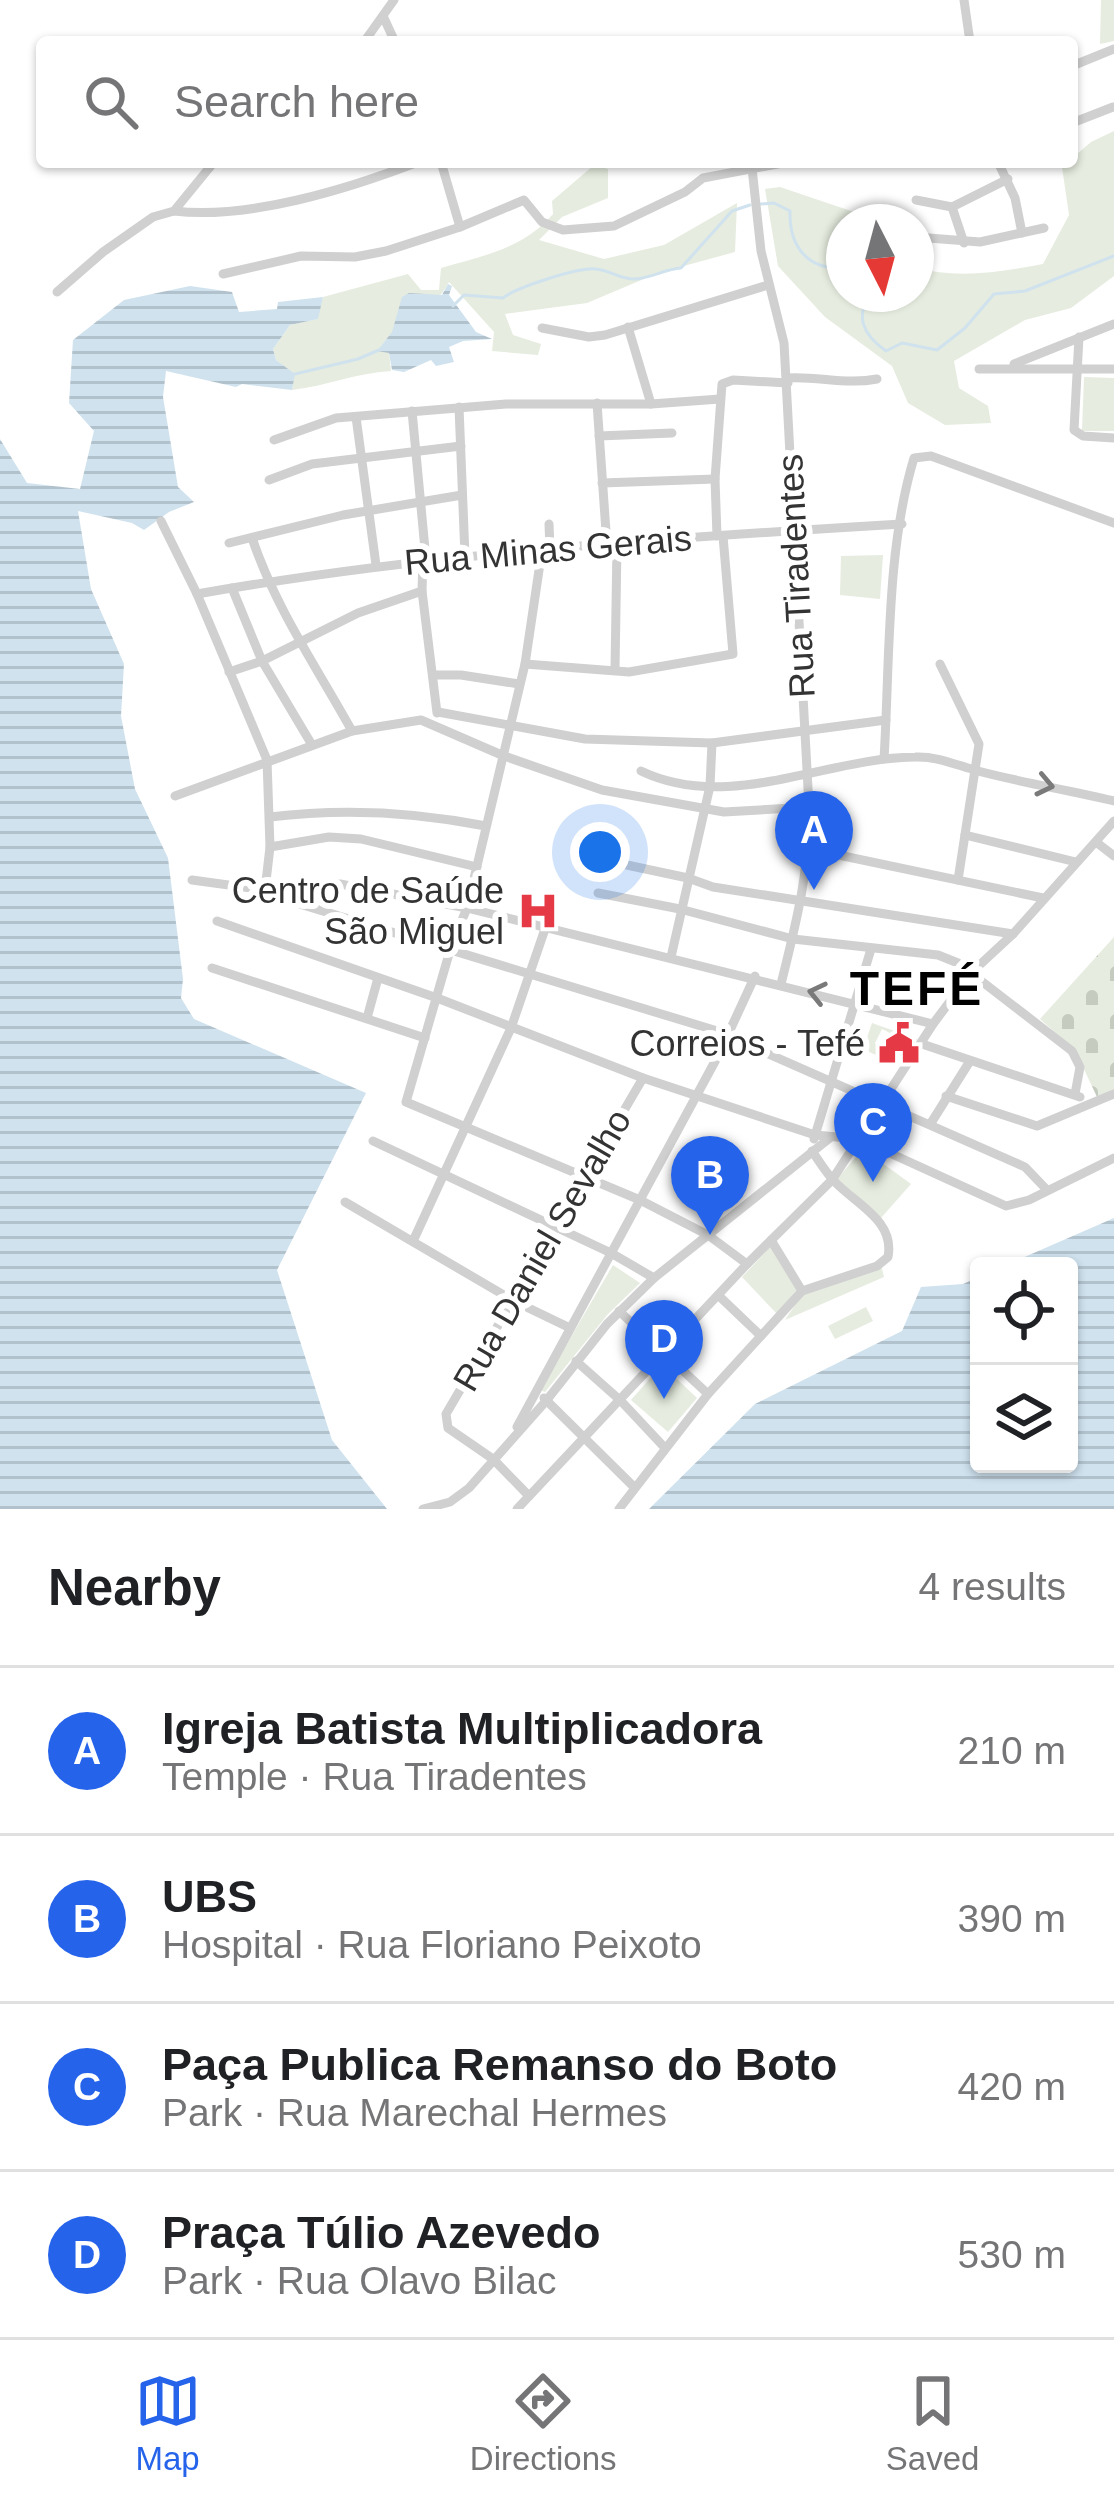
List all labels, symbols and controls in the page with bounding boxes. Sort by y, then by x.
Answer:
search box [36,36,1078,168]
icon: search [78,69,144,135]
text: Search here [174,76,419,127]
north arrow [826,204,934,312]
street label: Rua Tiradentes [769,453,823,699]
street label: Rua Minas Gerais [403,517,693,583]
one-way arrow [1035,771,1055,797]
pin: A [775,791,853,890]
your location [570,822,630,882]
place label: Centro de Saúde São Miguel [232,870,504,952]
hospital icon: Centro de Saúde São Miguel [515,888,561,934]
district label: TEFÉ [850,962,984,1015]
one-way arrow [807,982,827,1007]
public building icon: Correios - Tefé [876,1020,922,1066]
place label: Correios - Tefé [630,1023,865,1064]
pin: C [834,1083,912,1182]
street label: Rua Daniel Sevalho [445,1102,639,1398]
pin: B [671,1136,749,1235]
map controls [970,1257,1078,1473]
button: locate [970,1257,1078,1365]
pin: D [625,1300,703,1399]
button: layers [970,1365,1078,1473]
text: Nearby [48,1559,221,1616]
text: 4 results [919,1565,1066,1608]
text: Igreja Batista Multiplicadora [162,1703,762,1754]
text: A [73,1729,101,1772]
text: 210 m [958,1729,1066,1772]
text: Temple · Rua Tiradentes [162,1755,587,1798]
text: UBS [162,1871,257,1922]
text: B [73,1897,101,1940]
text: 390 m [958,1897,1066,1940]
text: Hospital · Rua Floriano Peixoto [162,1923,702,1966]
text: Paça Publica Remanso do Boto [162,2039,837,2090]
text: C [73,2065,101,2108]
text: 420 m [958,2065,1066,2108]
text: Park · Rua Marechal Hermes [162,2091,667,2134]
text: Praça Túlio Azevedo [162,2207,600,2258]
text: D [73,2233,101,2276]
text: 530 m [958,2233,1066,2276]
text: Park · Rua Olavo Bilac [162,2259,556,2302]
tab: Map [135,2368,201,2478]
tab: Directions [470,2368,617,2478]
tab: Saved [886,2368,979,2478]

